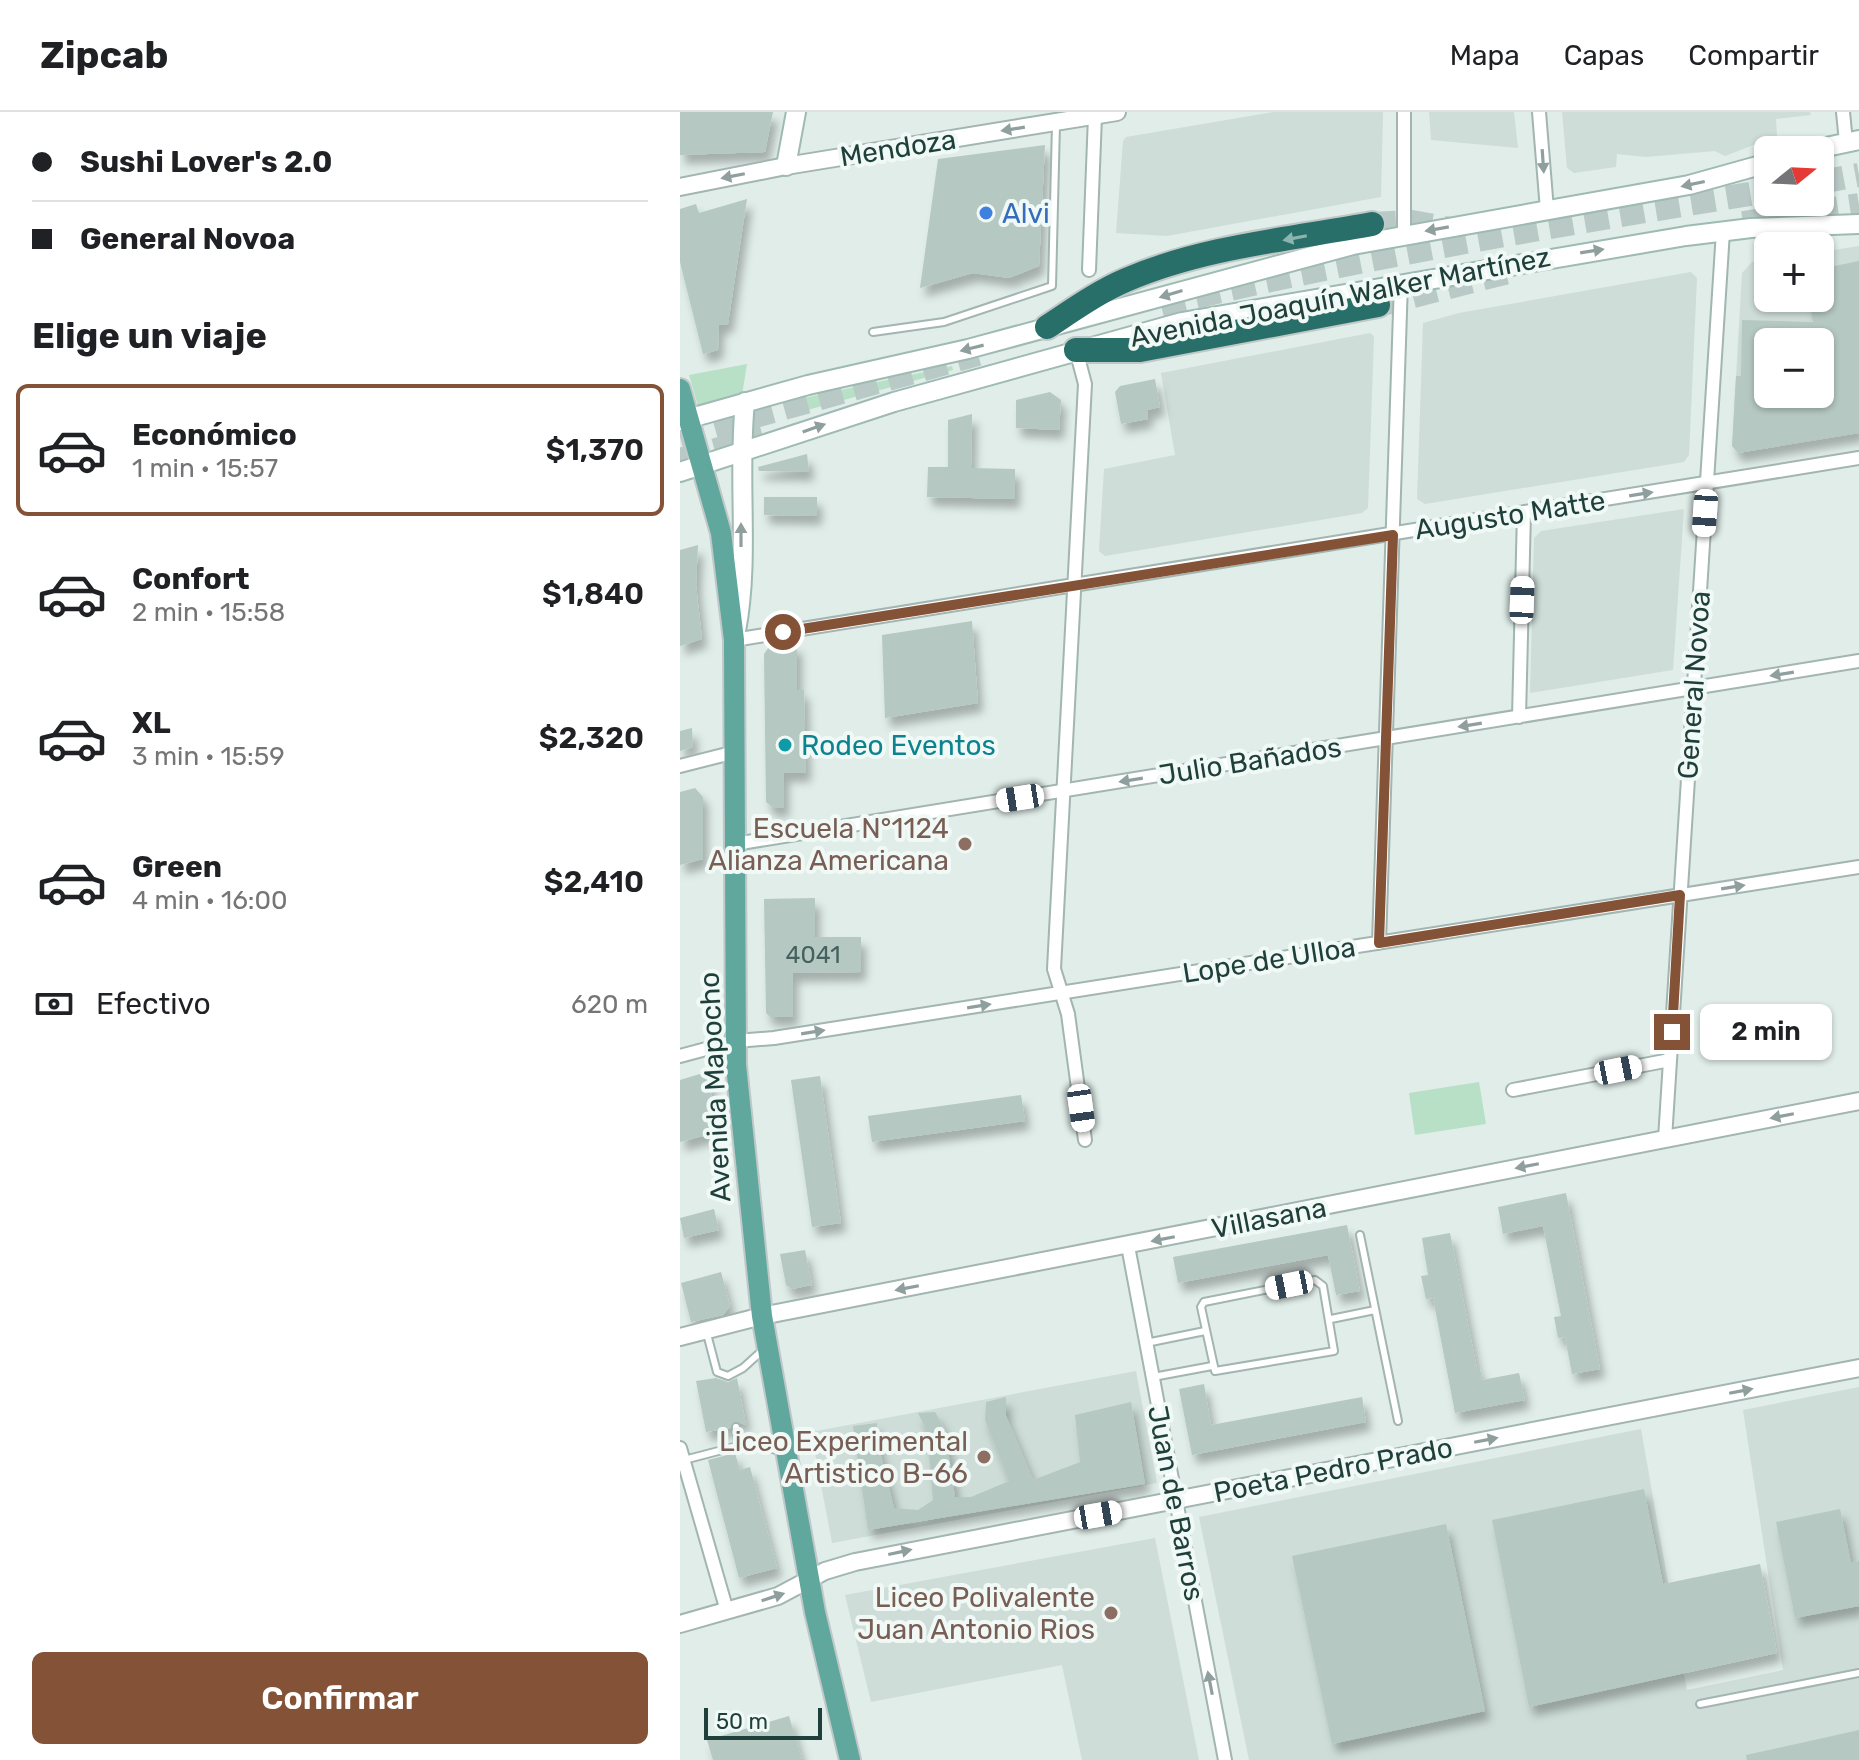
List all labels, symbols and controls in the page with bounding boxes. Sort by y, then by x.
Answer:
text: Zipcab [40,32,168,78]
text: Mapa [1450,39,1520,72]
text: Capas [1564,39,1644,72]
text: Compartir [1688,39,1819,72]
street label: Mendoza [838,123,958,173]
one-way arrow [1000,123,1025,136]
north arrow [1754,136,1834,216]
map controls [1754,136,1834,408]
text: Sushi Lover's 2.0 [80,144,332,180]
one-way arrow [1537,149,1550,174]
one-way arrow [720,170,745,183]
one-way arrow [1680,178,1705,191]
place label: Alvi [1002,197,1050,230]
marker: Alvi [977,204,995,222]
text: General Novoa [80,221,295,257]
one-way arrow [1424,223,1449,235]
button: + [1754,232,1834,312]
one-way arrow [1282,233,1307,245]
street label: Avenida Joaquín Walker Martínez [1127,240,1553,354]
one-way arrow [1580,244,1605,257]
one-way arrow [1158,288,1182,301]
text: Elige un viaje [32,314,267,357]
button: − [1754,328,1834,408]
one-way arrow [959,343,984,355]
icon: car [36,414,108,486]
text: Económico [132,417,297,453]
one-way arrow [802,421,826,433]
text: $1,370 [546,432,644,468]
text: 1 min · 15:57 [132,453,278,484]
street label: Augusto Matte [1412,484,1608,546]
one-way arrow [1628,487,1653,500]
car [1691,488,1719,538]
one-way arrow [734,522,747,547]
icon: car [36,558,108,630]
text: Confort [132,561,250,597]
text: $1,840 [542,576,644,612]
car [1509,576,1535,624]
street label: General Novoa [1671,590,1717,780]
text: 2 min · 15:58 [132,597,285,628]
route start [765,614,801,650]
one-way arrow [1769,668,1794,680]
icon: car [36,702,108,774]
text: XL [132,705,171,741]
one-way arrow [1457,719,1482,732]
text: $2,320 [539,720,644,756]
place label: Rodeo Eventos [801,729,996,762]
street label: Julio Bañados [1156,730,1344,792]
marker: Rodeo Eventos [776,736,794,754]
text: 3 min · 15:59 [132,741,285,772]
one-way arrow [1118,775,1143,787]
car [994,782,1046,814]
place label: Escuela N°1124 Alianza Americana [708,812,949,877]
marker: Escuela N°1124 Alianza Americana [956,835,974,853]
icon: car [36,846,108,918]
text: Green [132,849,222,885]
text: $2,410 [544,864,644,900]
one-way arrow [1721,880,1746,892]
text: 4 min · 16:00 [132,885,287,916]
street label: Lope de Ulloa [1180,930,1358,990]
house number: 4041 [786,941,840,969]
street label: Avenida Mapocho [692,971,738,1203]
icon: cash [32,982,76,1026]
text: Efectivo [96,986,211,1022]
text: 620 m [571,989,648,1020]
one-way arrow [967,999,992,1011]
callout: 2 min [1700,1004,1832,1060]
route end [1654,1014,1690,1050]
text: 2 min [1731,1016,1801,1047]
one-way arrow [801,1025,826,1037]
car [1592,1054,1644,1086]
car [1066,1083,1096,1133]
one-way arrow [1770,1110,1795,1123]
one-way arrow [1515,1161,1540,1173]
street label: Villasana [1209,1191,1329,1245]
one-way arrow [1150,1233,1175,1246]
car [1263,1269,1315,1301]
one-way arrow [895,1282,920,1295]
one-way arrow [1729,1384,1754,1396]
street label: Juan de Barros [1141,1402,1211,1604]
place label: Liceo Experimental Artistico B-66 [719,1425,968,1490]
street label: Poeta Pedro Prado [1211,1431,1455,1509]
one-way arrow [1474,1433,1499,1446]
marker: Liceo Experimental Artistico B-66 [975,1448,993,1466]
car [1072,1499,1124,1531]
one-way arrow [888,1545,913,1558]
place label: Liceo Polivalente Juan Antonio Rios [857,1581,1095,1646]
one-way arrow [761,1590,785,1602]
marker: Liceo Polivalente Juan Antonio Rios [1102,1604,1120,1622]
button: Confirmar [32,1652,648,1744]
one-way arrow [1204,1671,1216,1696]
scale bar [704,1704,822,1740]
text: 50 m [716,1708,768,1735]

